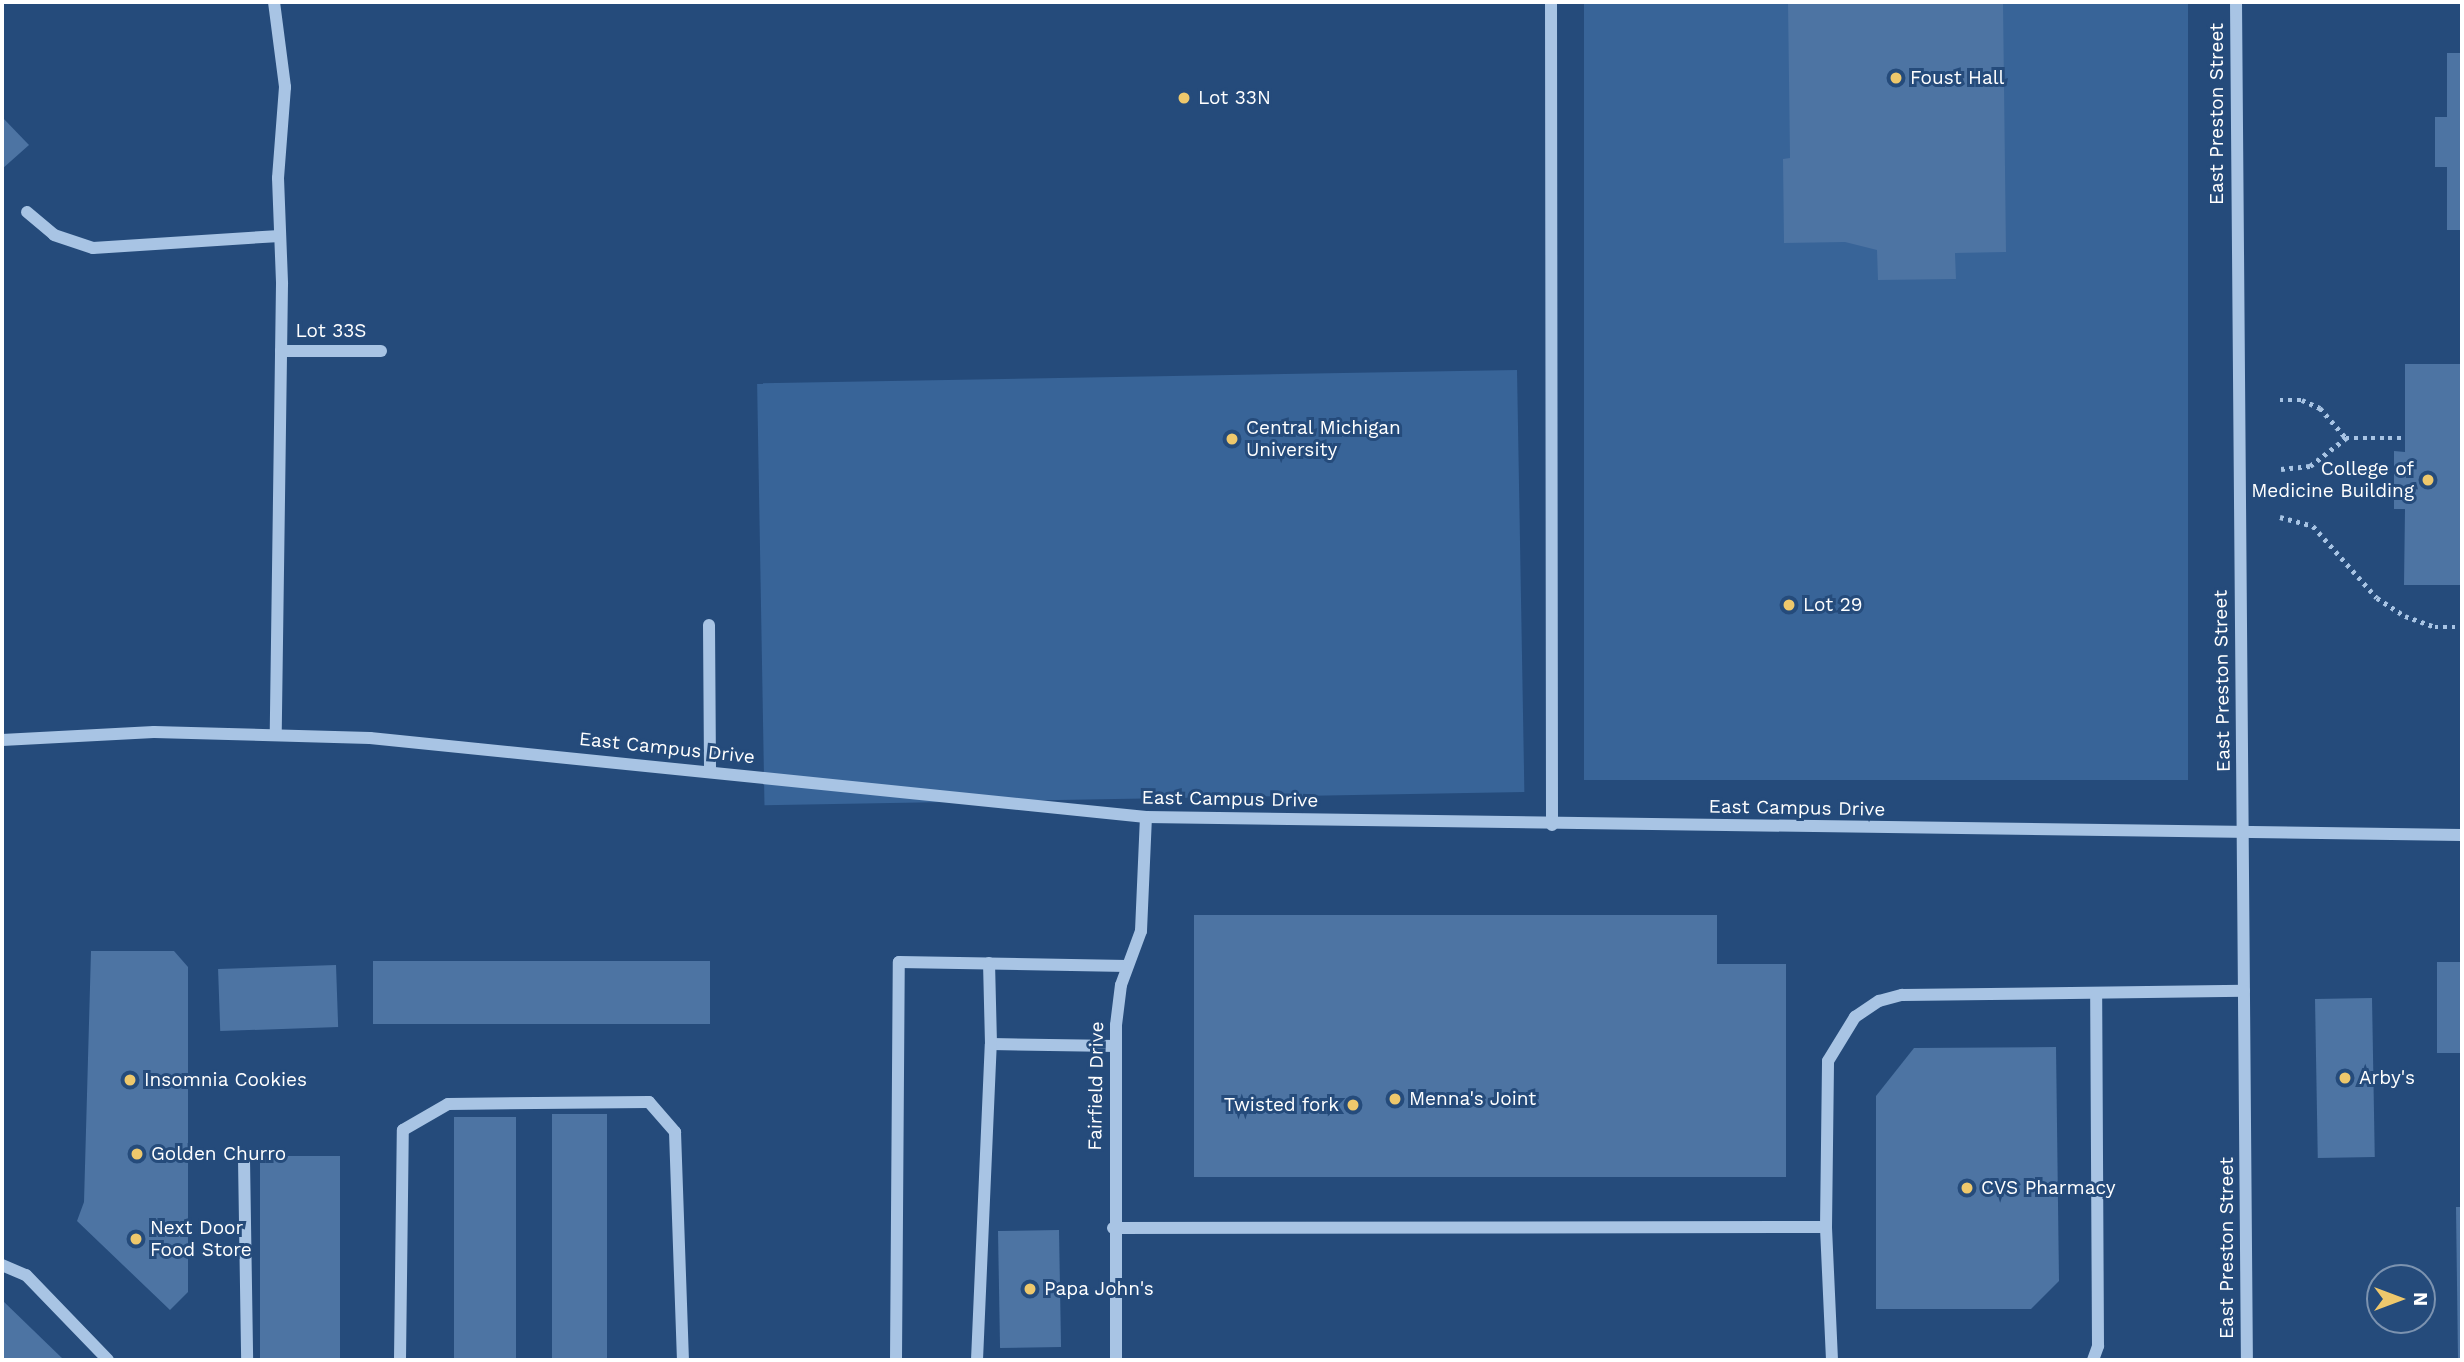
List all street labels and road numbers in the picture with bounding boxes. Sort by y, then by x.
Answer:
street label: East Preston Street [2206,23,2228,205]
street label: Lot 33S [295,320,367,342]
street label: East Preston Street [2209,590,2235,772]
street label: East Campus Drive [578,727,756,769]
street label: East Campus Drive [1142,786,1318,812]
street label: East Campus Drive [1709,795,1885,821]
street label: Fairfield Drive [1083,1021,1109,1151]
street label: East Preston Street [2216,1157,2238,1339]

